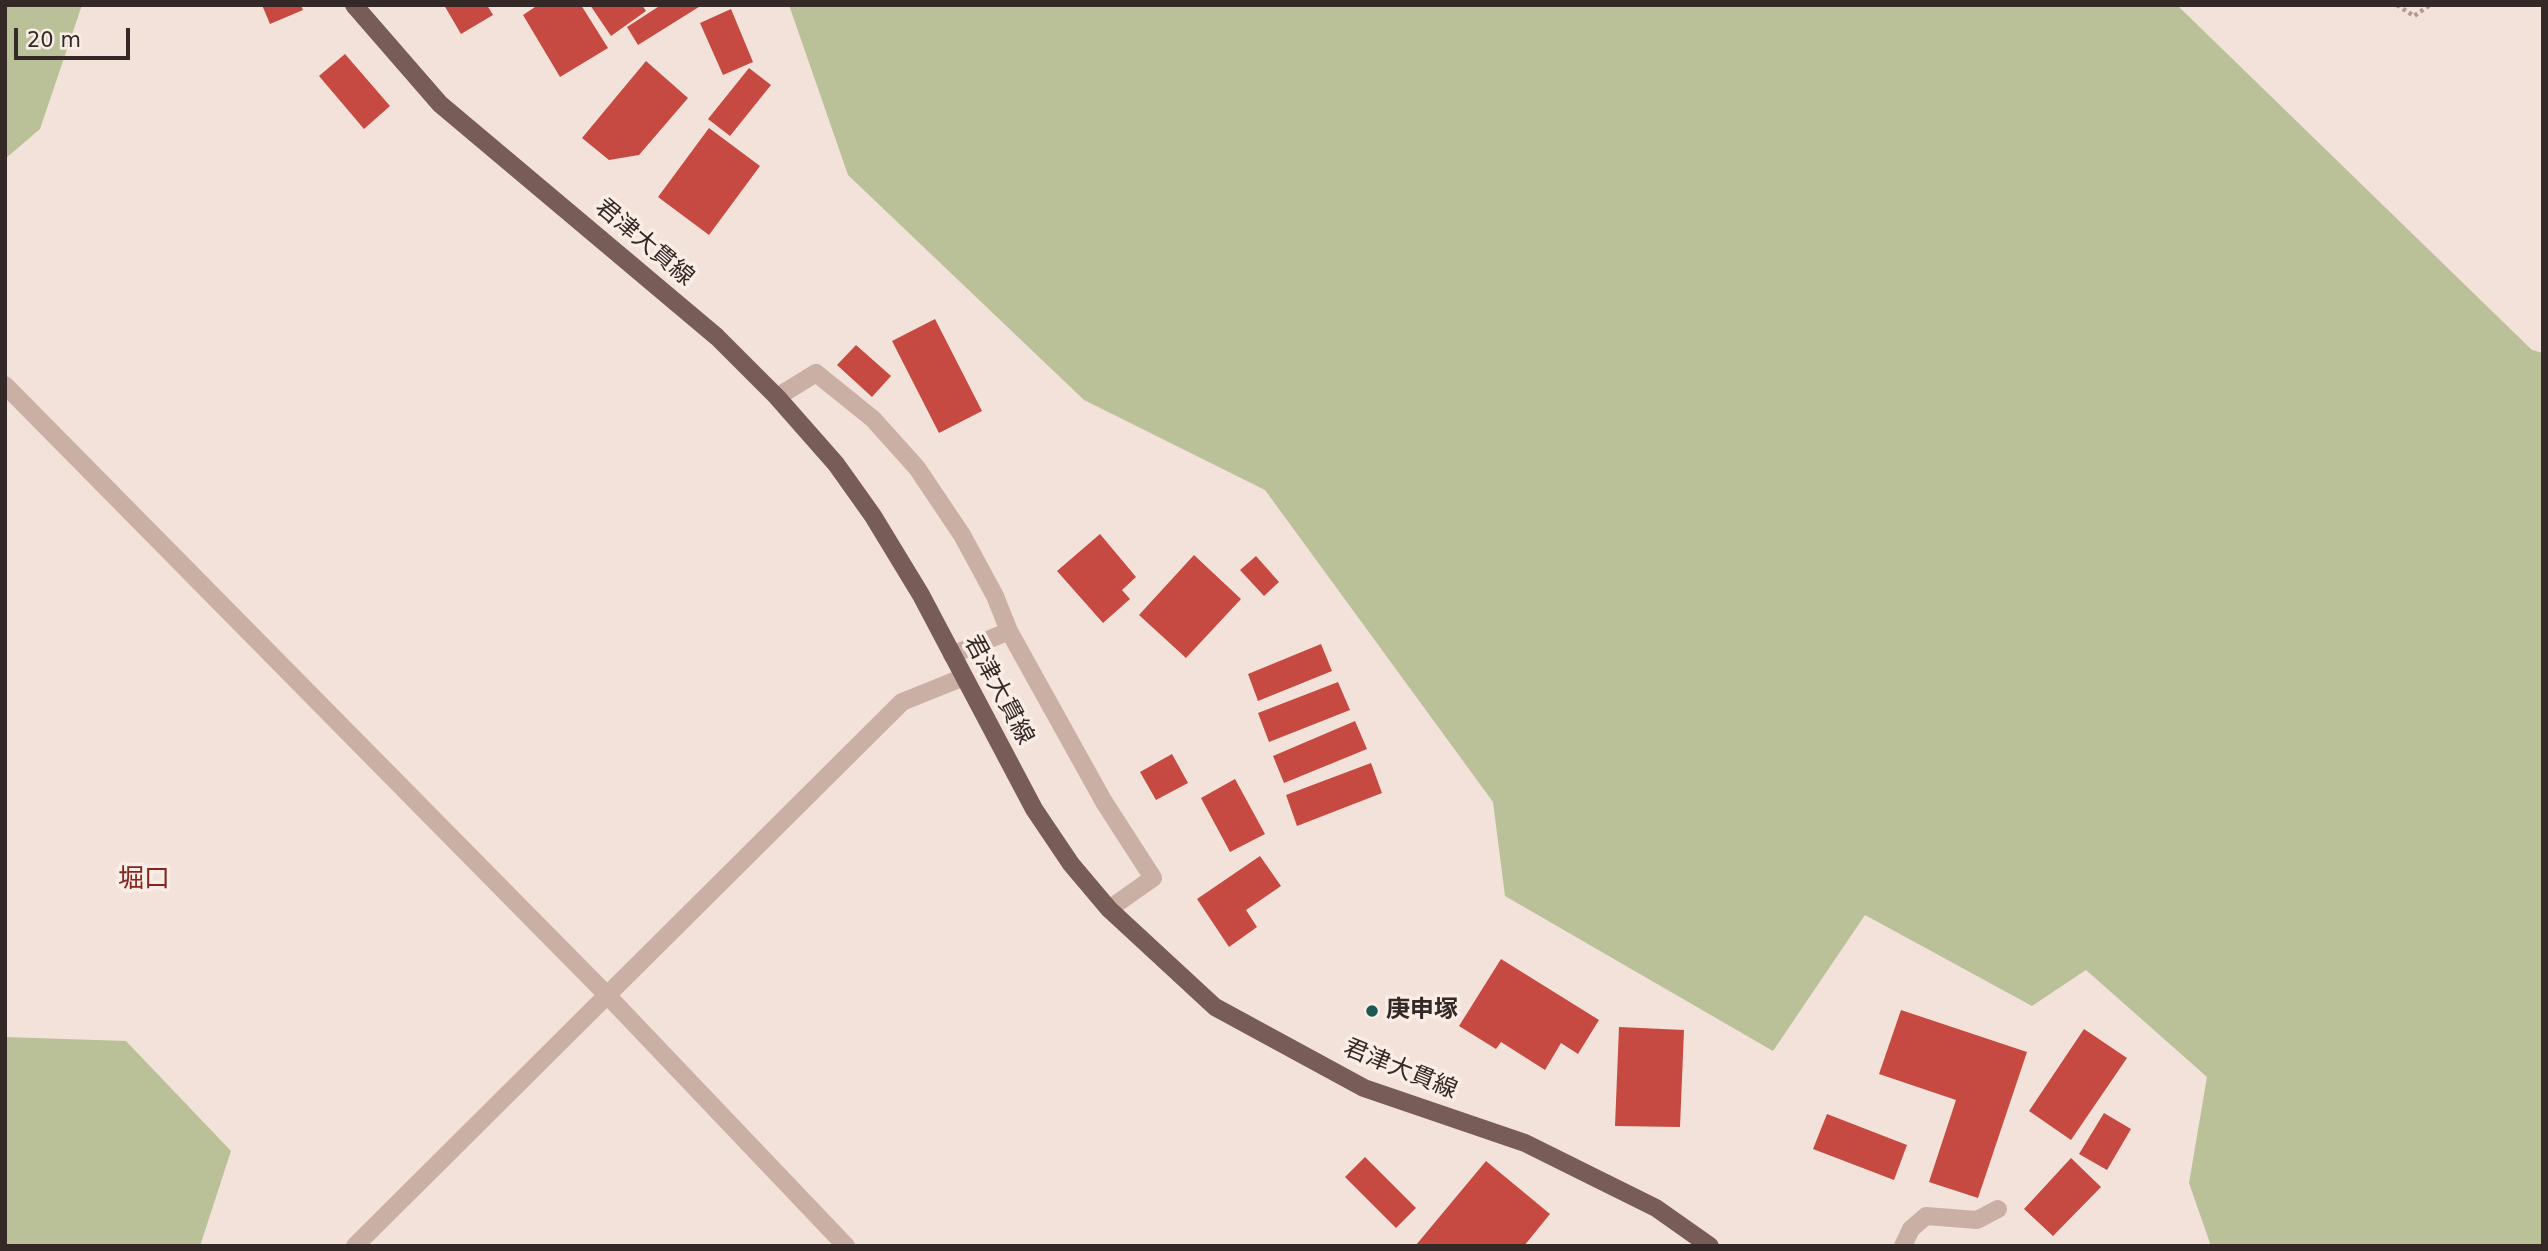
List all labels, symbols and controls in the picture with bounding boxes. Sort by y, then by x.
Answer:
scale bar [18,14,133,58]
text: 20 m [27,28,81,52]
street label: 君津大貫線 [589,193,699,293]
street label: 君津大貫線 [957,630,1039,750]
district label: 堀口 [118,864,170,896]
place label: 庚申塚 [1386,997,1458,1025]
marker: 庚申塚 [1364,1003,1380,1019]
street label: 君津大貫線 [1339,1034,1461,1106]

